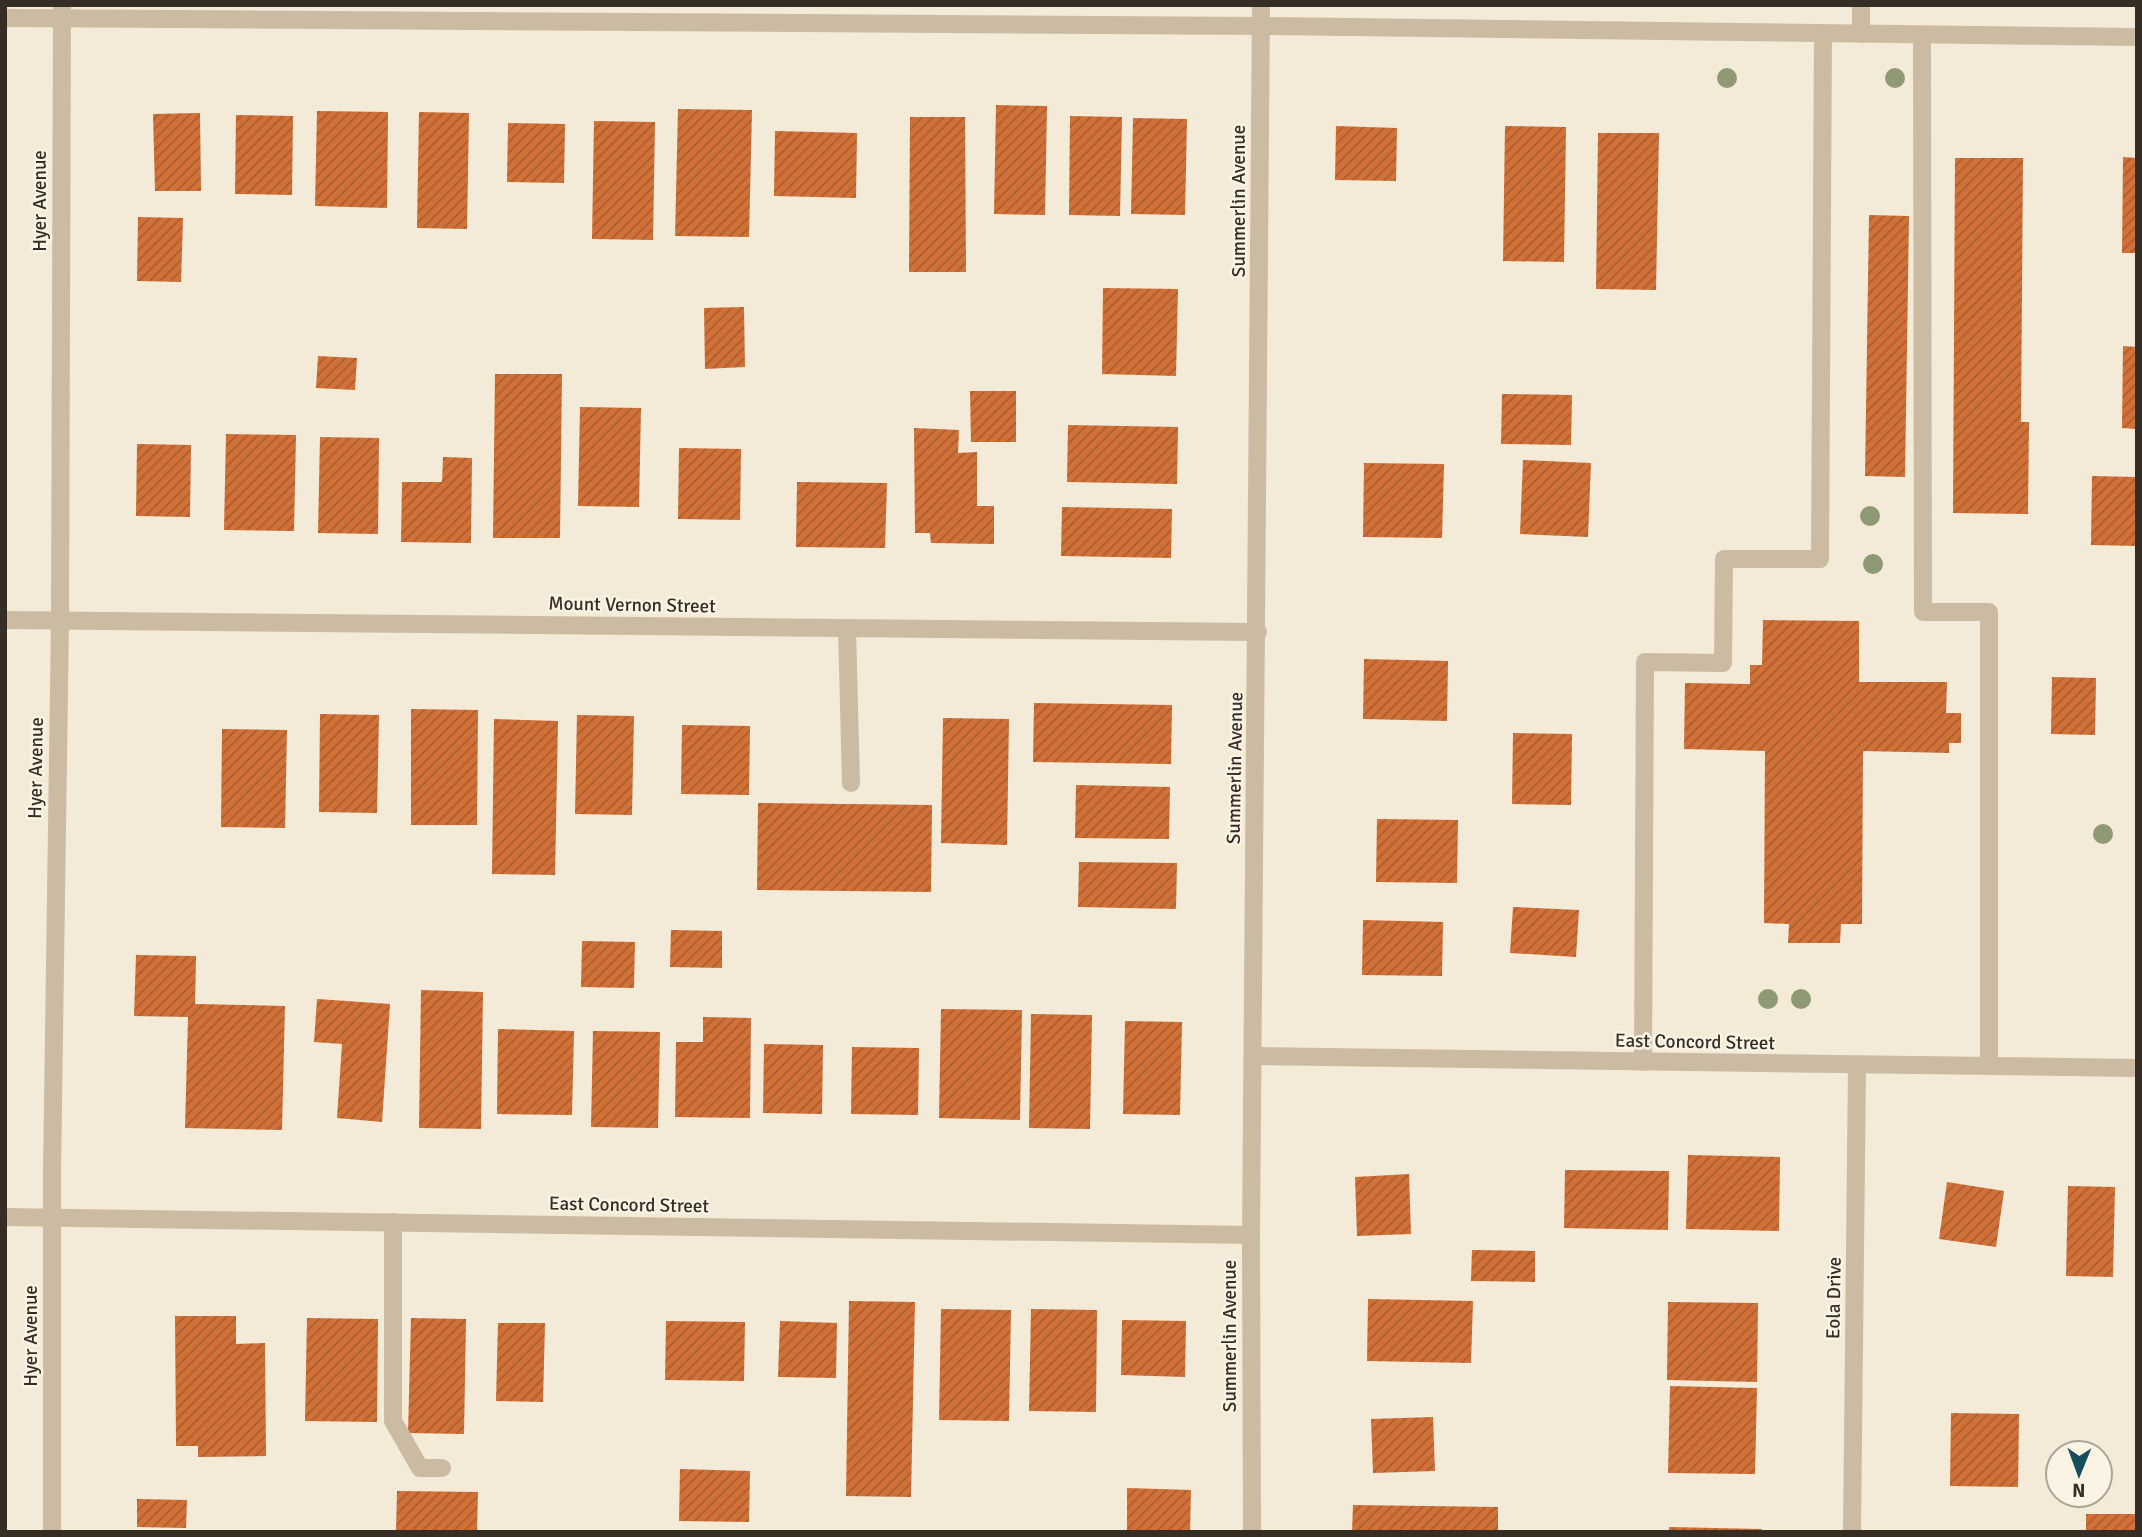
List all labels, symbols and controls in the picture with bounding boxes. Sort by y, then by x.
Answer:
street label: Summerlin Avenue [1227,125,1251,277]
street label: Hyer Avenue [28,150,52,252]
street label: Mount Vernon Street [548,592,716,618]
street label: Summerlin Avenue [1222,692,1248,844]
street label: Hyer Avenue [23,717,49,819]
street label: East Concord Street [1615,1029,1776,1055]
street label: East Concord Street [549,1192,710,1218]
street label: Eola Drive [1821,1257,1847,1339]
street label: Summerlin Avenue [1218,1260,1242,1412]
street label: Hyer Avenue [19,1285,43,1387]
north arrow [2044,1439,2114,1509]
text: N [2072,1478,2086,1502]

